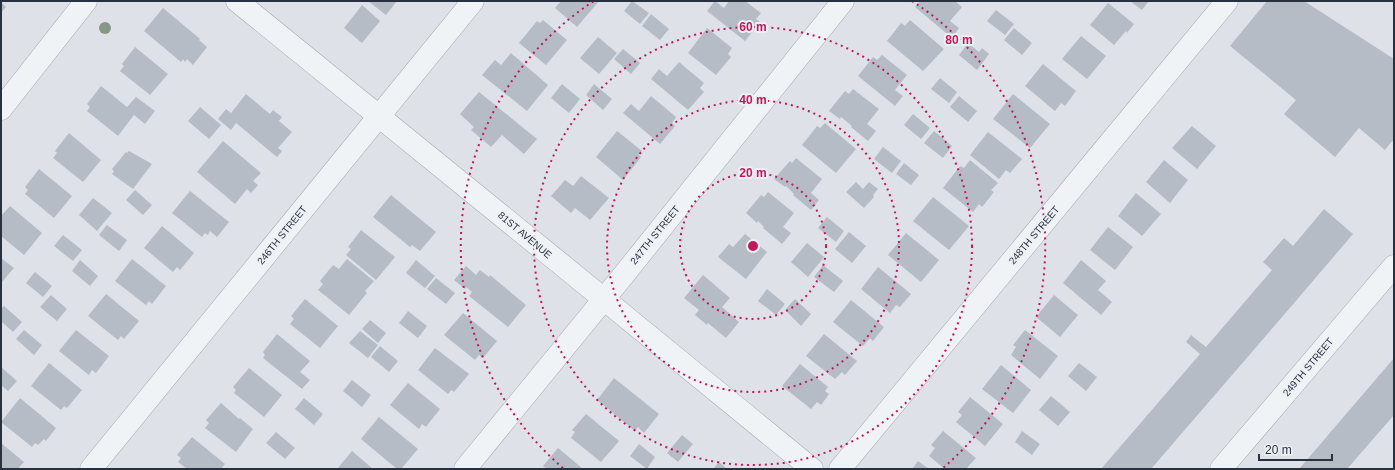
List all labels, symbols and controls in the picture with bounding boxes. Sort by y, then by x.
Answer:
text: 60 m [739,20,767,34]
text: 80 m [945,33,973,47]
text: 40 m [739,93,767,107]
text: 20 m [739,166,767,180]
street label: 246TH STREET [255,203,309,267]
street label: 247TH STREET [628,203,682,267]
street label: 248TH STREET [1007,204,1061,266]
street label: 81ST AVENUE [496,209,554,261]
centre of rings [746,239,760,253]
street label: 249TH STREET [1281,336,1335,398]
scale bar [1259,436,1332,462]
text: 20 m [1265,443,1292,457]

